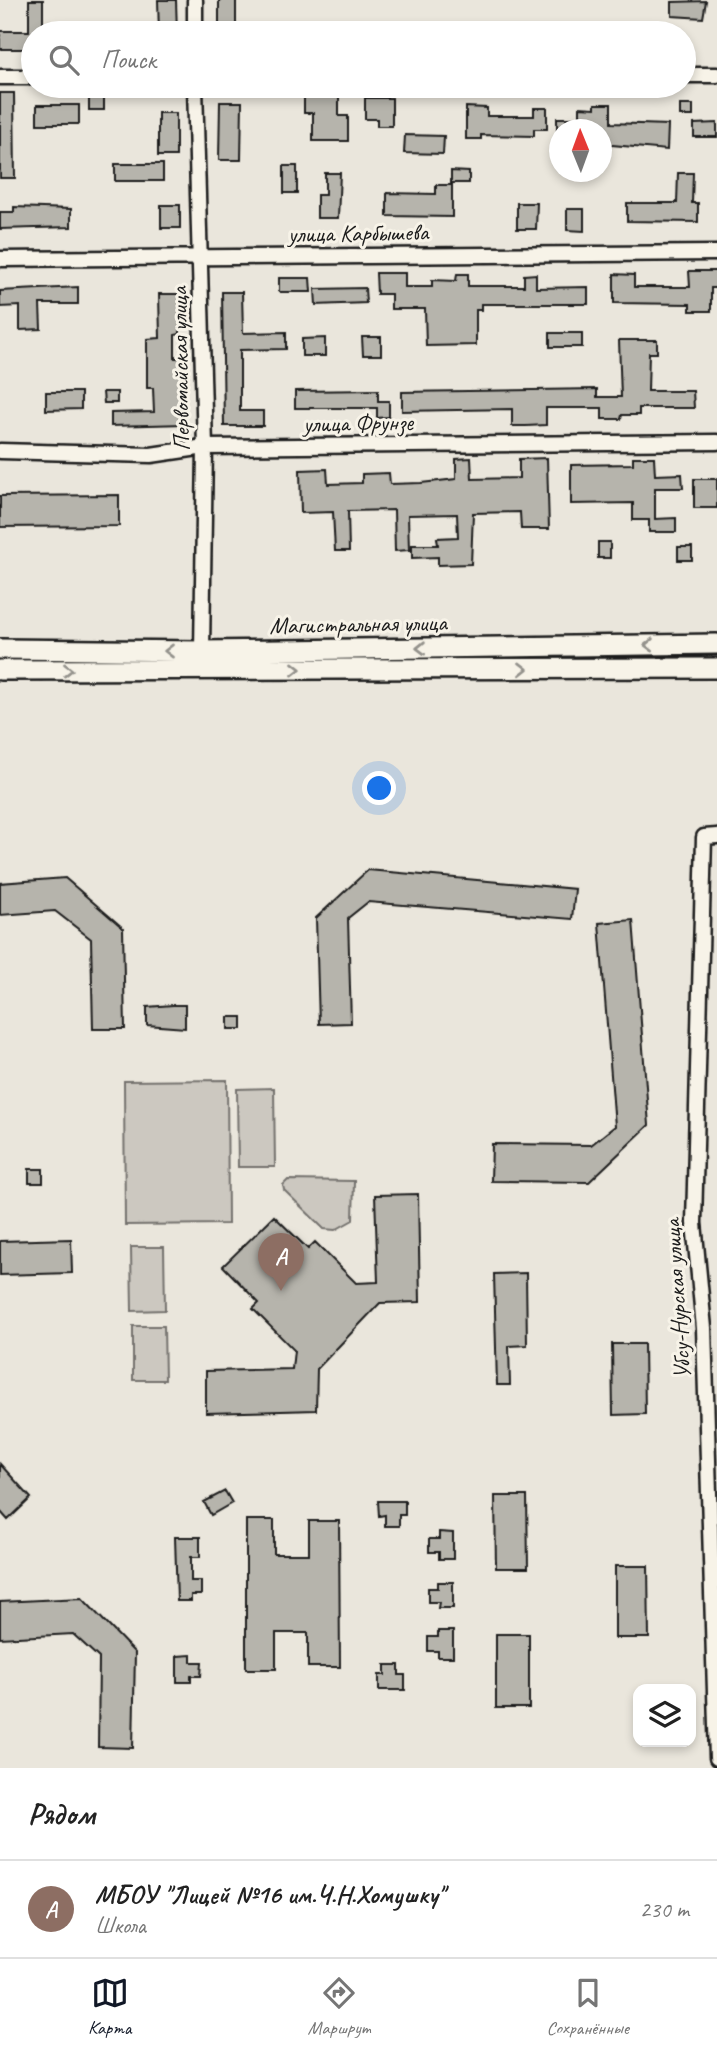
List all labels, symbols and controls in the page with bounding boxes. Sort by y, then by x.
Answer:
search box [21,21,696,98]
icon: search [45,41,83,79]
text: Поиск [101,43,156,76]
north arrow [549,119,612,182]
street label: улица Карбышева [286,217,430,249]
street label: Первомайская улица [164,285,196,452]
street label: улица Фрунзе [301,407,415,439]
street label: Магистральная улица [269,607,448,641]
one-way arrow [643,637,654,653]
one-way arrow [416,640,426,656]
one-way arrow [164,643,174,659]
one-way arrow [291,661,301,677]
one-way arrow [518,661,529,677]
one-way arrow [63,662,74,678]
your location [362,771,396,805]
street label: Убсу-Нурская улица [656,1216,698,1380]
pin: A [258,1233,304,1291]
map controls [633,1684,696,1747]
button: layers [633,1684,696,1747]
text: Рядом [28,1795,95,1833]
text: МБОУ "Лицей №16 им.Ч.Н.Хомушку" [95,1878,444,1911]
text: A [45,1895,57,1924]
text: 230 m [640,1895,689,1924]
text: Школа [95,1911,146,1940]
tab: Карта [88,1974,131,2040]
tab: Маршрут [308,1974,370,2040]
tab: Сохранённые [546,1974,629,2040]

